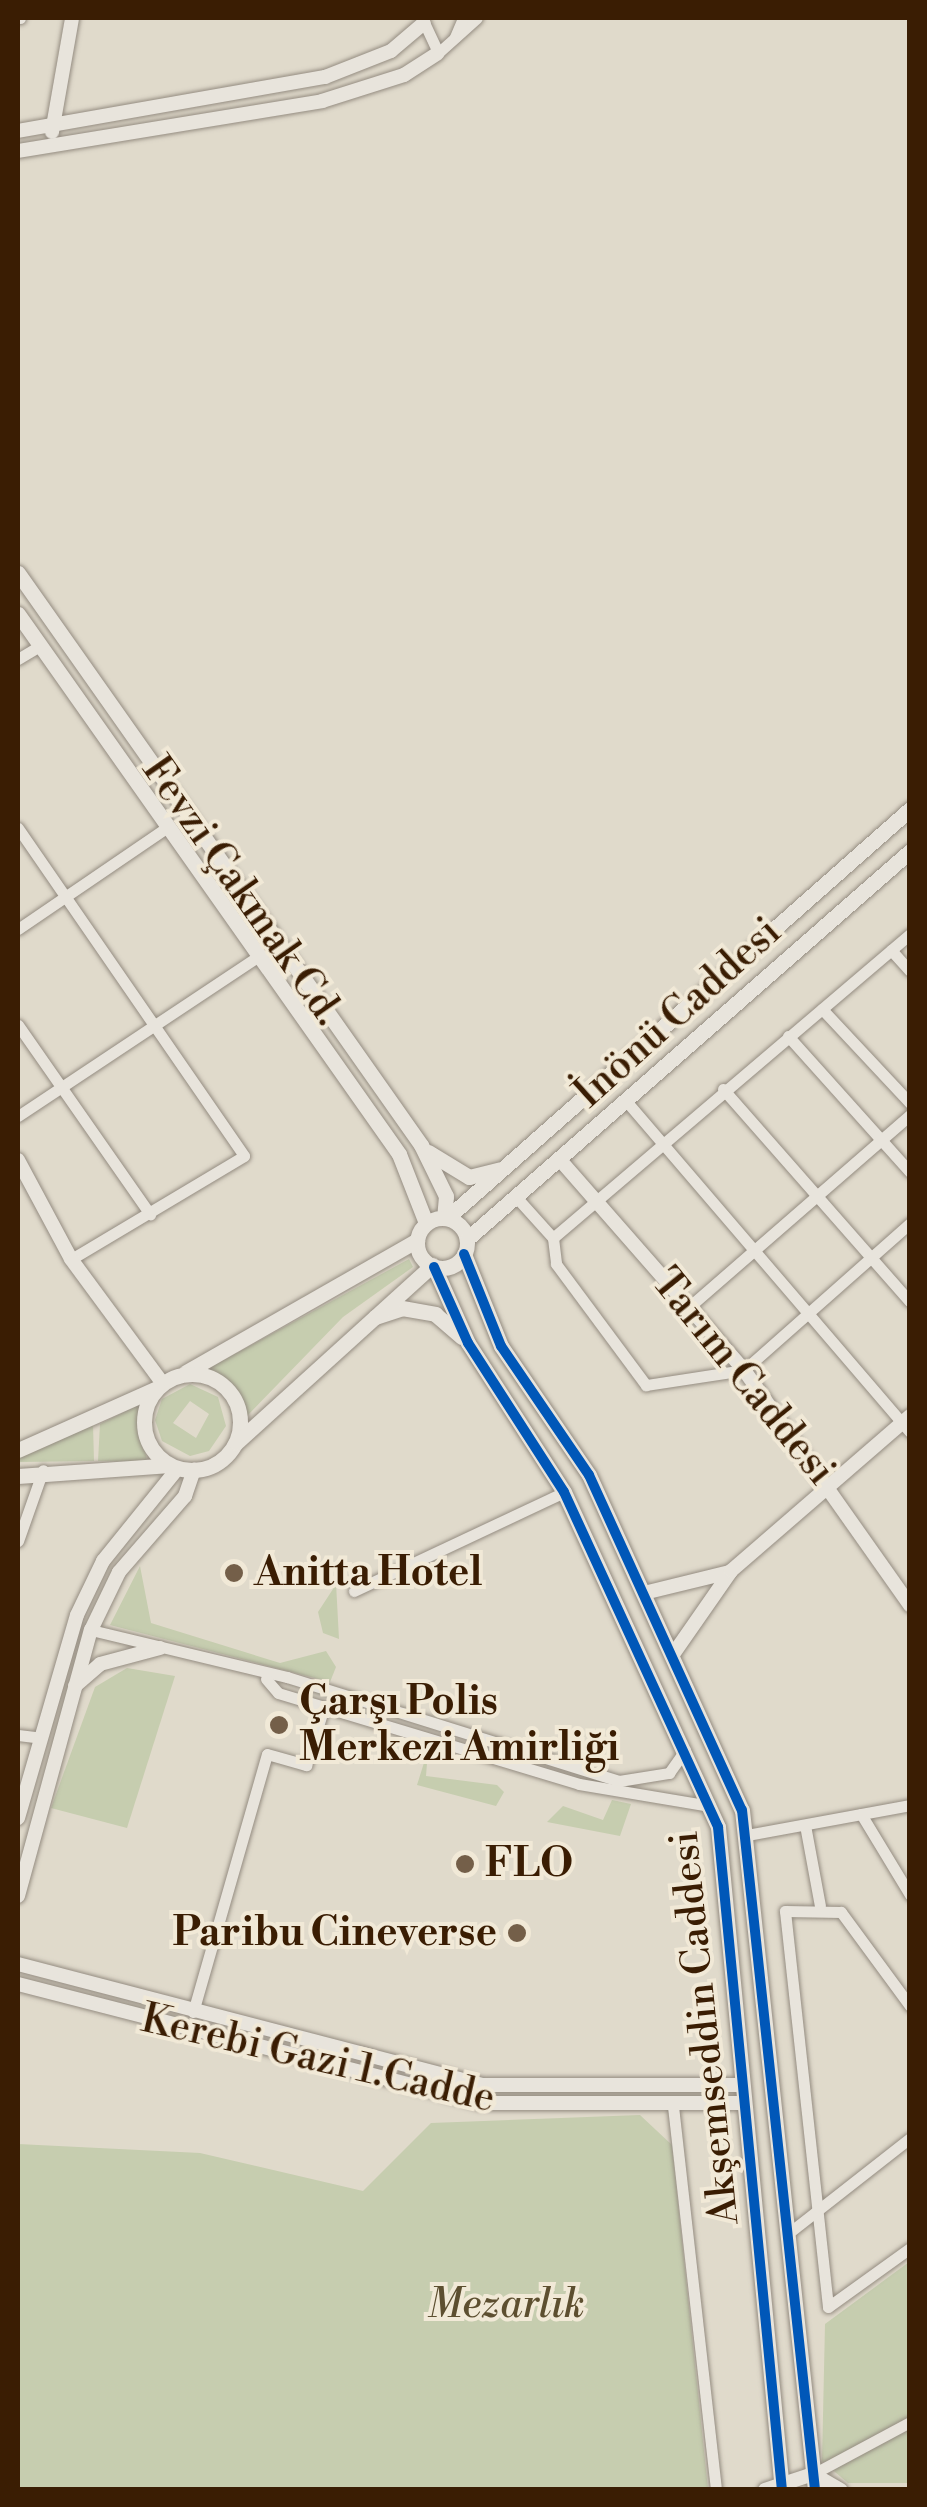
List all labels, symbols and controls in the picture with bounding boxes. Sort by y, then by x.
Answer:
street label: Fevzi Çakmak Cd. [132,748,352,1034]
street label: İnönü Caddesi [565,908,791,1118]
street label: Tarım Caddesi [641,1259,845,1495]
place label: Anitta Hotel [254,1549,482,1597]
marker: Anitta Hotel [223,1562,245,1584]
place label: Çarşı Polis Merkezi Amirliği [299,1678,619,1772]
marker: Çarşı Polis Merkezi Amirliği [268,1714,290,1736]
street label: Akşemseddin Caddesi [660,1829,750,2227]
place label: FLO [485,1840,573,1888]
marker: FLO [454,1853,476,1875]
place label: Paribu Cineverse [173,1909,497,1957]
marker: Paribu Cineverse [506,1922,528,1944]
street label: Kerebi Gazi 1.Cadde [137,1995,499,2123]
park label: Mezarlık [427,2281,585,2329]

